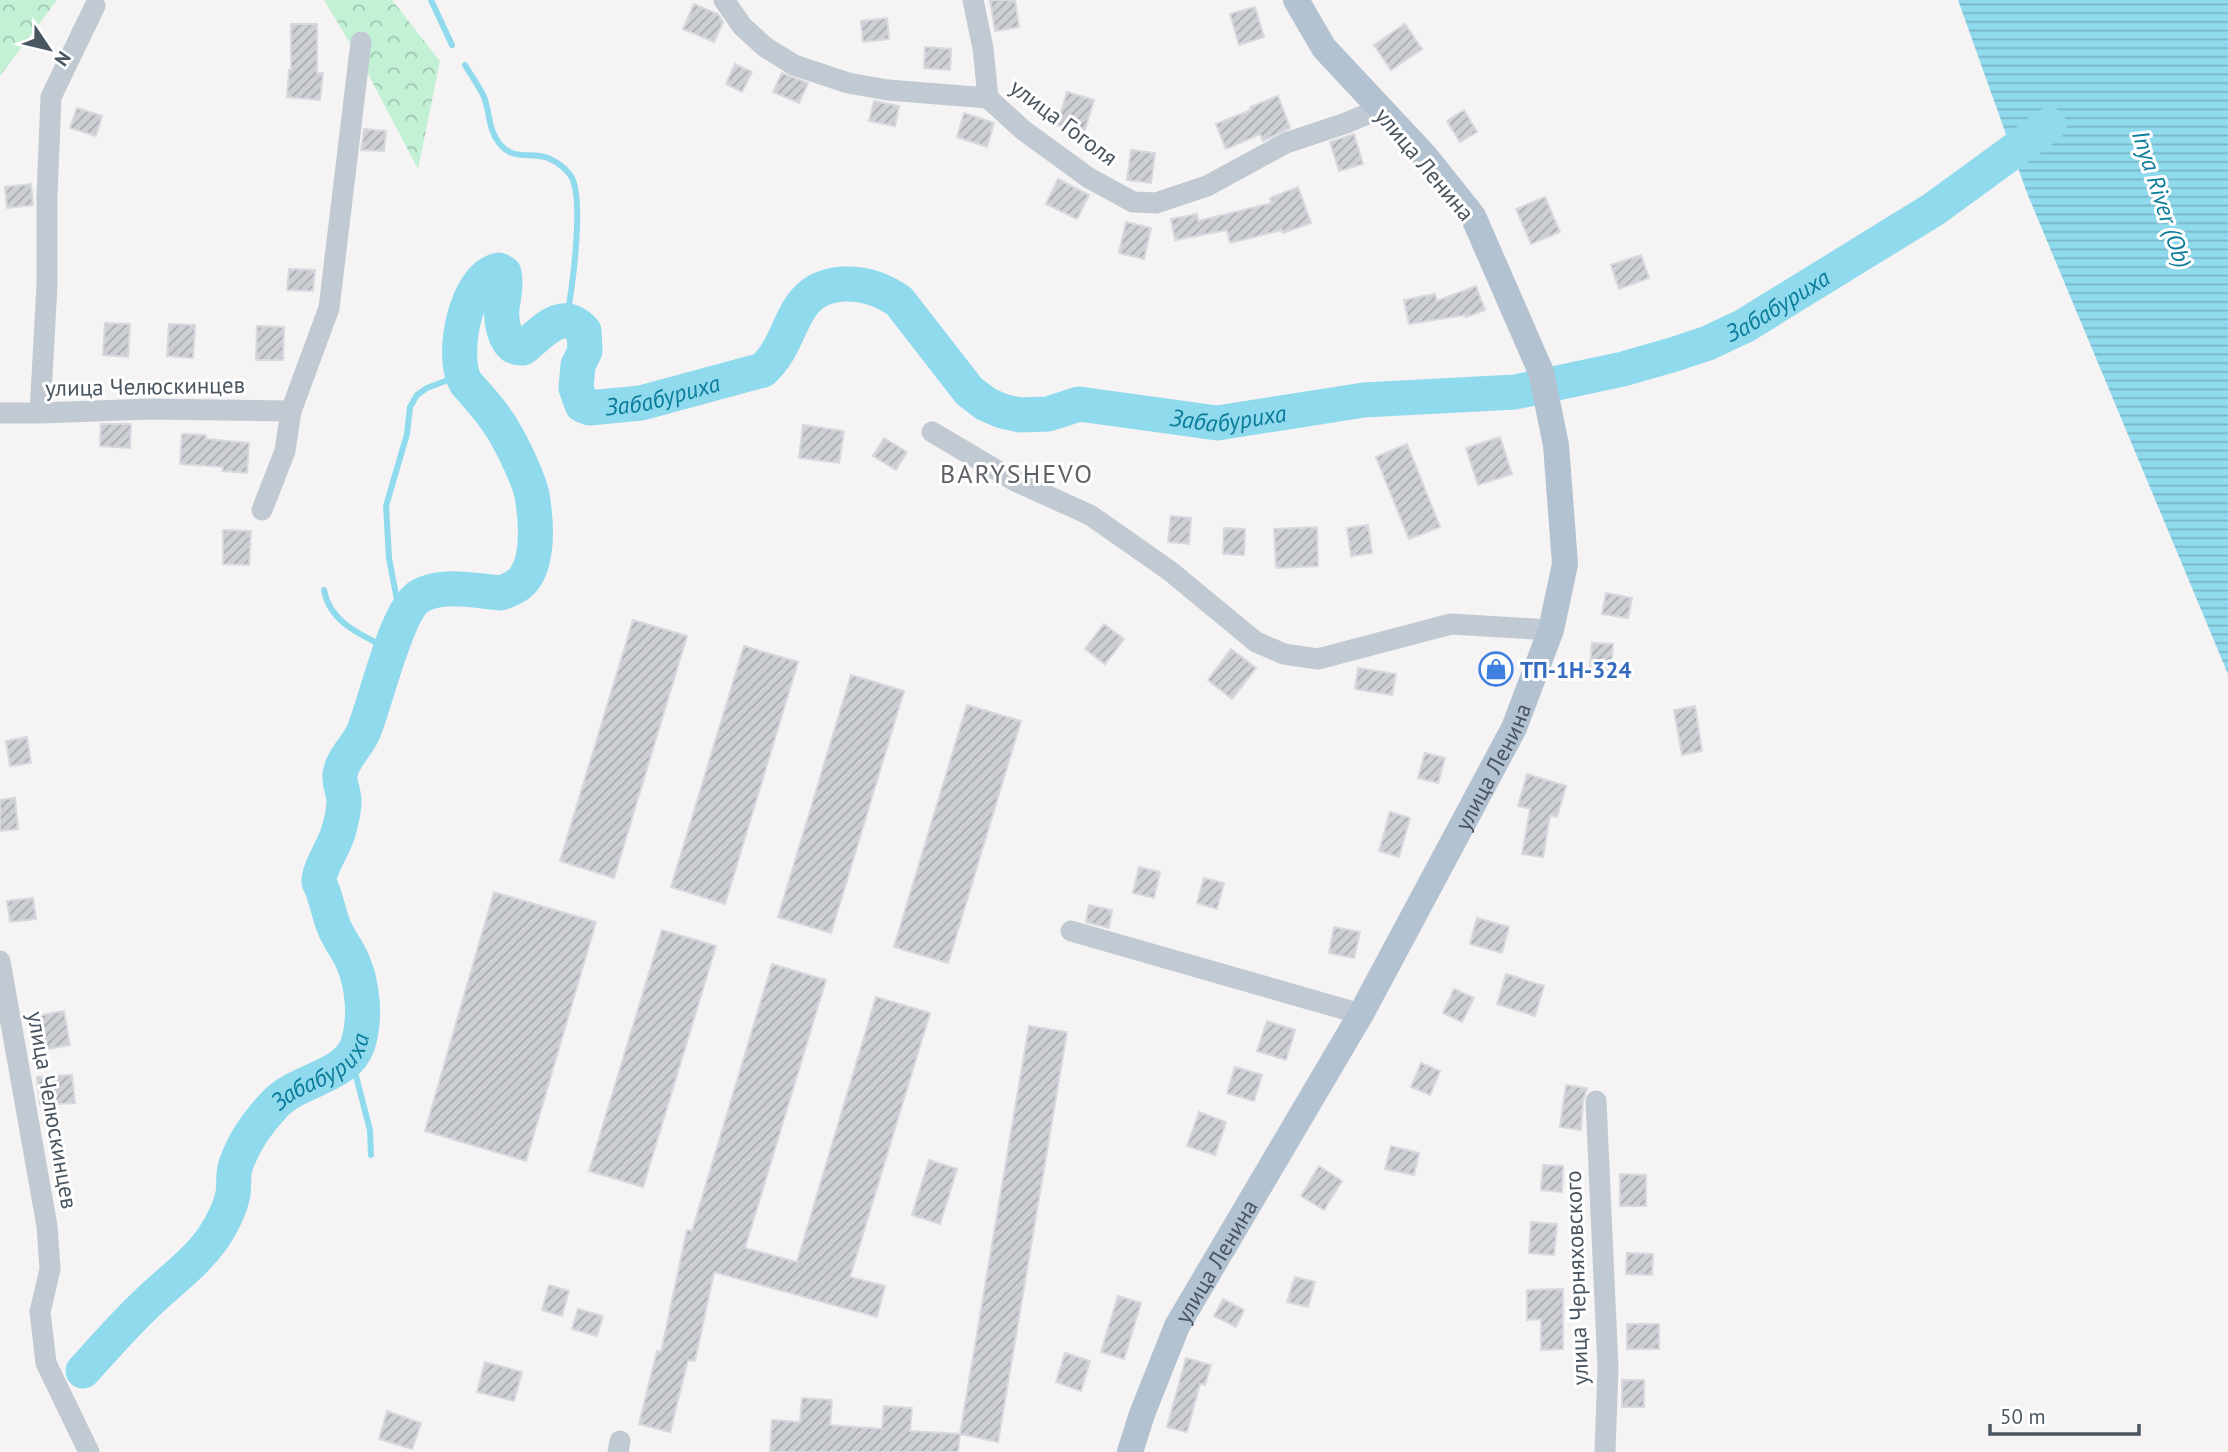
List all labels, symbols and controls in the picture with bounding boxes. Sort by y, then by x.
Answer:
north arrow [14,14,84,84]
text: N [50,47,76,71]
street label: улица Гоголя [1004,72,1124,172]
street label: улица Ленина [1369,101,1481,227]
water label: Inya River (Ob) [2125,126,2199,272]
water label: Забабуриха [1720,261,1836,348]
water label: Забабуриха [604,367,723,422]
street label: улица Челюскинцев [45,370,245,402]
water label: Забабуриха [1168,397,1289,438]
district label: BARYSHEVO [940,457,1094,490]
shop icon: ТП-1Н-324 [1477,650,1515,688]
place label: ТП-1Н-324 [1520,655,1631,684]
street label: улица Ленина [1448,699,1537,835]
street label: улица Челюскинцев [21,1009,85,1211]
water label: Забабуриха [263,1030,376,1116]
street label: улица Черняховского [1558,1170,1594,1386]
street label: улица Ленина [1167,1194,1263,1328]
scale bar [1990,1392,2139,1436]
text: 50 m [2000,1403,2046,1430]

